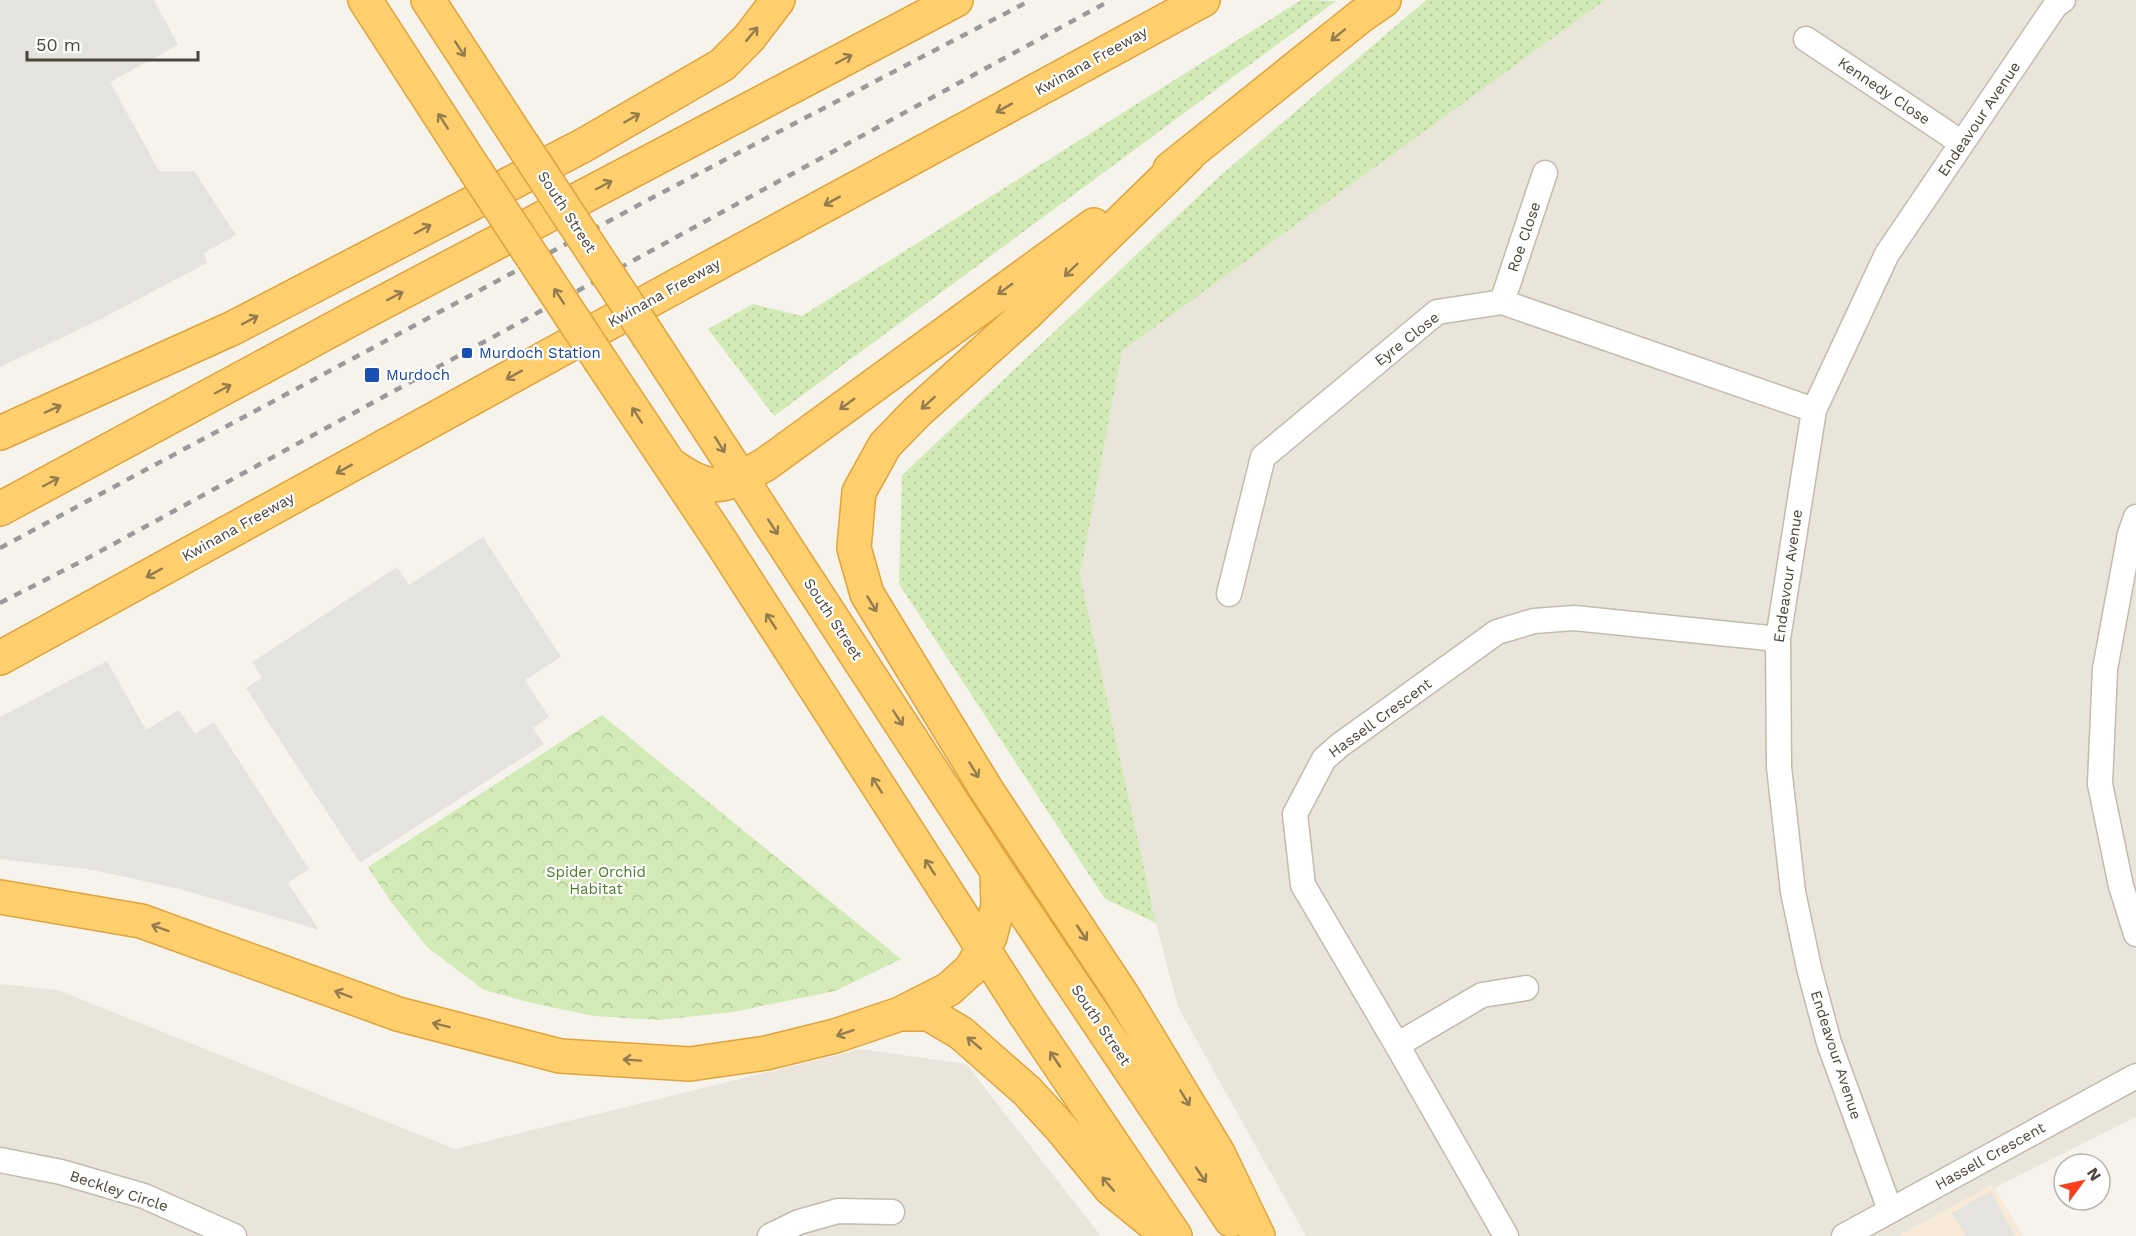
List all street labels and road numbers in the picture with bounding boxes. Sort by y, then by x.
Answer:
street label: Kwinana Freeway [1032,23,1151,99]
street label: Kennedy Close [1834,54,1934,128]
street label: Endeavour Avenue [1934,58,2024,180]
street label: South Street [534,168,600,257]
street label: Roe Close [1504,200,1544,274]
street label: Kwinana Freeway [605,255,724,331]
street label: Eyre Close [1371,308,1443,370]
street label: Kwinana Freeway [179,489,298,565]
street label: Endeavour Avenue [1770,508,1806,644]
street label: South Street [800,575,866,664]
street label: Hassell Crescent [1325,674,1436,761]
street label: South Street [1067,981,1135,1069]
street label: Endeavour Avenue [1807,988,1865,1122]
street label: Hassell Crescent [1932,1118,2049,1194]
street label: Beckley Circle [67,1167,171,1215]

